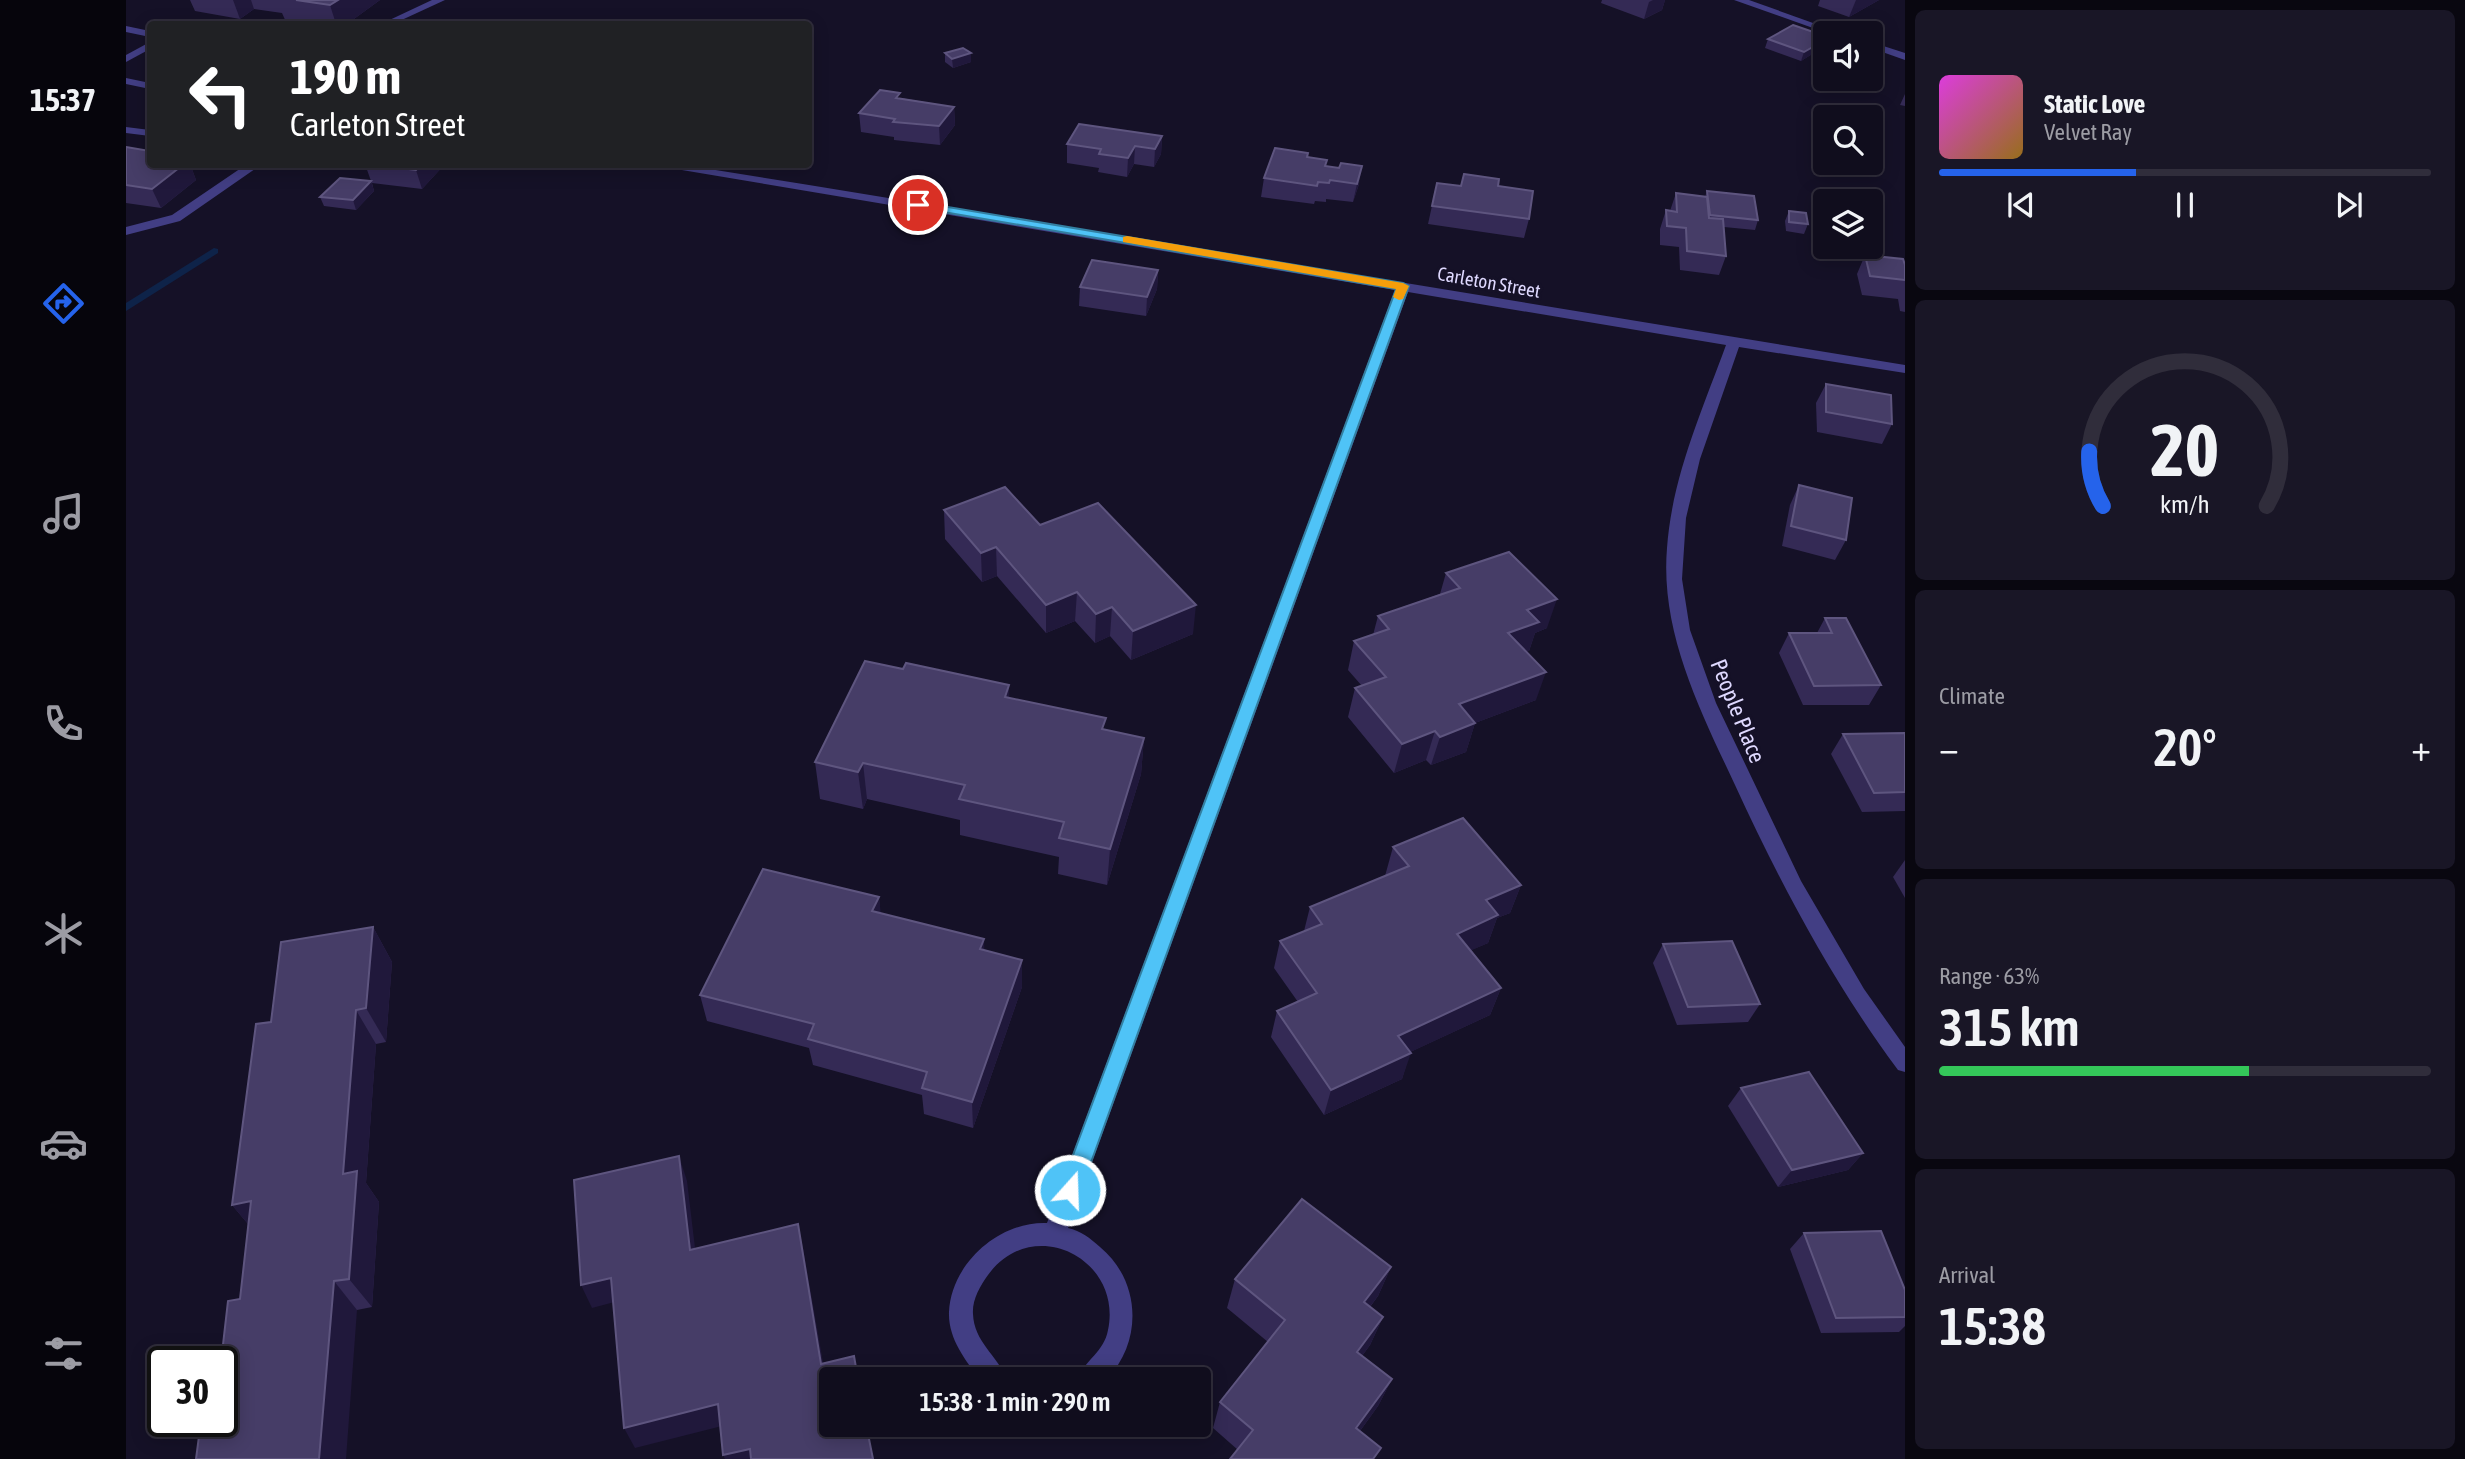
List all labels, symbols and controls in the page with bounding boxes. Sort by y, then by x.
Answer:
map controls [1813,21,1883,259]
button: sound [1813,21,1883,91]
text: 190 m [290,48,401,104]
icon: left [175,49,266,140]
text: 15:37 [30,81,96,118]
text: Static Love [2044,89,2145,119]
button: search [1813,105,1883,175]
text: Carleton Street [290,106,465,143]
text: Velvet Ray [2044,119,2132,145]
pin [888,175,948,235]
icon: arrive [899,186,937,224]
icon: previous [2002,186,2040,224]
icon: pause [2166,186,2204,224]
icon: next [2330,186,2368,224]
button: layers [1813,189,1883,259]
street label: Carleton Street [1436,262,1542,302]
icon: directions [39,279,88,328]
text: 20 [2151,408,2219,491]
icon: music [39,489,88,538]
text: km/h [2160,489,2210,517]
street label: People Place [1705,655,1771,767]
text: Climate [1939,683,2005,709]
icon: phone [39,699,88,748]
text: 20° [2153,717,2217,777]
text: − [1939,726,1959,769]
text: + [2411,726,2431,769]
icon: climate [39,909,88,958]
text: Range · 63% [1939,963,2039,989]
text: 315 km [1939,997,2080,1057]
icon: car [39,1119,88,1168]
position arrow [1033,1153,1107,1227]
text: Arrival [1939,1262,1995,1288]
text: 15:38 [1939,1296,2046,1356]
icon: filters [39,1329,88,1378]
speed limit sign: 30 [147,1346,238,1437]
text: 15:38 · 1 min · 290 m [920,1387,1110,1417]

